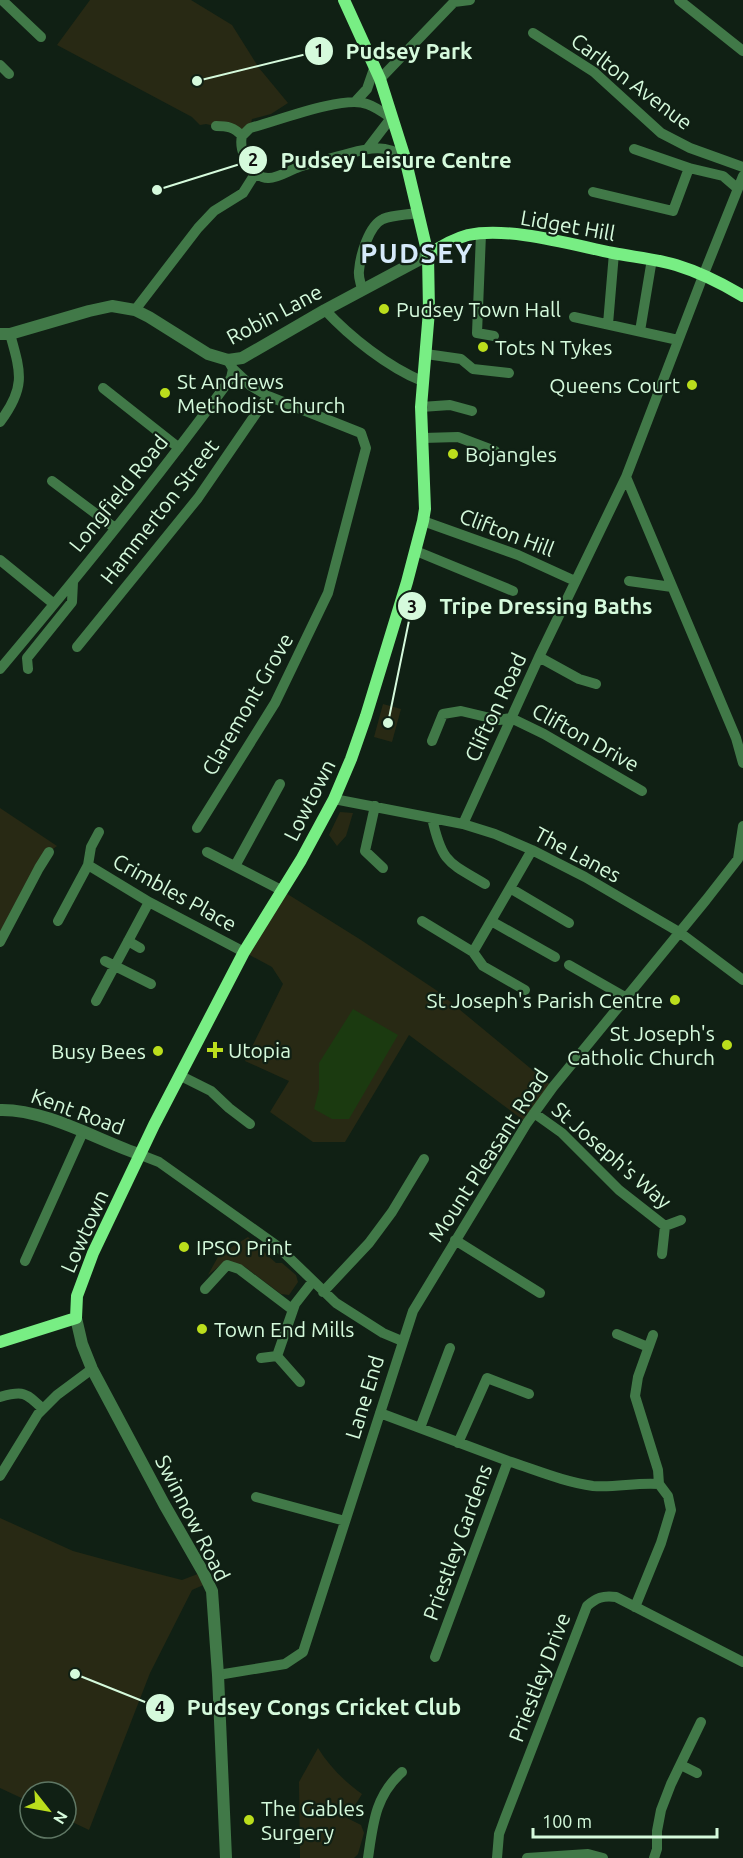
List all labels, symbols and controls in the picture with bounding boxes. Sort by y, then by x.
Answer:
street label: Carlton Avenue [567,28,697,134]
callout: Pudsey Park [304,31,485,71]
text: Pudsey Park [346,38,473,63]
text: 1 [314,40,324,60]
callout: Pudsey Leisure Centre [238,140,523,180]
text: Pudsey Leisure Centre [280,147,512,172]
text: 2 [248,149,258,169]
street label: Lidget Hill [519,205,617,245]
district label: PUDSEY [360,238,474,268]
street label: Robin Lane [222,279,326,349]
place label: Pudsey Town Hall [396,297,561,321]
marker: Pudsey Town Hall [377,302,391,316]
place label: Tots N Tykes [495,335,612,359]
marker: Tots N Tykes [476,340,490,354]
place label: St Andrews Methodist Church [177,369,345,417]
place label: Queens Court [549,373,680,397]
marker: Queens Court [685,378,699,392]
marker: St Andrews Methodist Church [158,386,172,400]
street label: Longfield Road [64,430,172,556]
street label: Hammerton Street [95,434,223,588]
place label: Bojangles [465,442,557,466]
marker: Bojangles [446,447,460,461]
street label: Clifton Hill [456,503,558,561]
callout: Tripe Dressing Baths [397,586,664,626]
text: Tripe Dressing Baths [440,593,652,618]
text: 3 [407,596,417,616]
street label: Claremont Grove [197,629,297,779]
street label: Clifton Road [459,649,531,765]
street label: Clifton Drive [528,698,644,776]
street label: Lowtown [278,755,340,845]
street label: The Lanes [531,821,625,887]
street label: Crimbles Place [109,848,241,936]
place label: St Joseph's Parish Centre [427,988,663,1012]
marker: St Joseph's Parish Centre [668,993,682,1007]
place label: St Joseph's Catholic Church [567,1021,715,1069]
place label: Utopia [228,1038,291,1062]
marker: St Joseph's Catholic Church [720,1038,734,1052]
place label: Busy Bees [51,1039,146,1063]
marker: Utopia [206,1041,224,1059]
marker: Busy Bees [151,1044,165,1058]
street label: Mount Pleasant Road [423,1064,553,1246]
street label: Kent Road [28,1083,128,1139]
street label: St Joseph's Way [548,1097,676,1213]
street label: Lowtown [55,1186,113,1276]
place label: IPSO Print [196,1235,292,1259]
marker: IPSO Print [177,1240,191,1254]
place label: Town End Mills [214,1317,354,1341]
marker: Town End Mills [195,1322,209,1336]
street label: Lane End [340,1352,388,1442]
street label: Swinnow Road [151,1451,235,1585]
street label: Priestley Gardens [418,1461,496,1623]
street label: Priestley Drive [503,1609,575,1745]
callout: Pudsey Congs Cricket Club [145,1688,473,1728]
text: Pudsey Congs Cricket Club [187,1694,461,1719]
text: 4 [155,1697,165,1717]
north arrow [18,1780,78,1840]
place label: The Gables Surgery [261,1796,364,1844]
scale bar [533,1801,718,1839]
text: N [50,1808,72,1827]
text: 100 m [542,1811,592,1831]
marker: The Gables Surgery [242,1813,256,1827]

